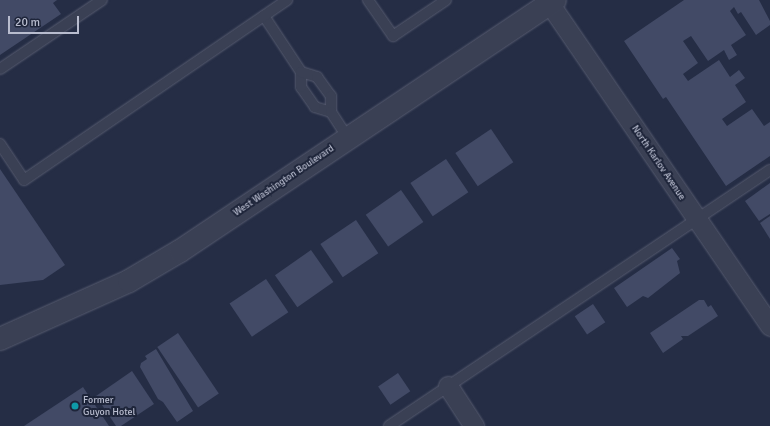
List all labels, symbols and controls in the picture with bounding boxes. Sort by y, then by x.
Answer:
scale bar [10,8,81,34]
text: 20 m [15,15,40,30]
street label: North Karlov Avenue [629,123,687,203]
street label: West Washington Boulevard [231,143,337,219]
place label: Former Guyon Hotel [83,394,136,418]
marker: Former Guyon Hotel [70,401,80,411]

